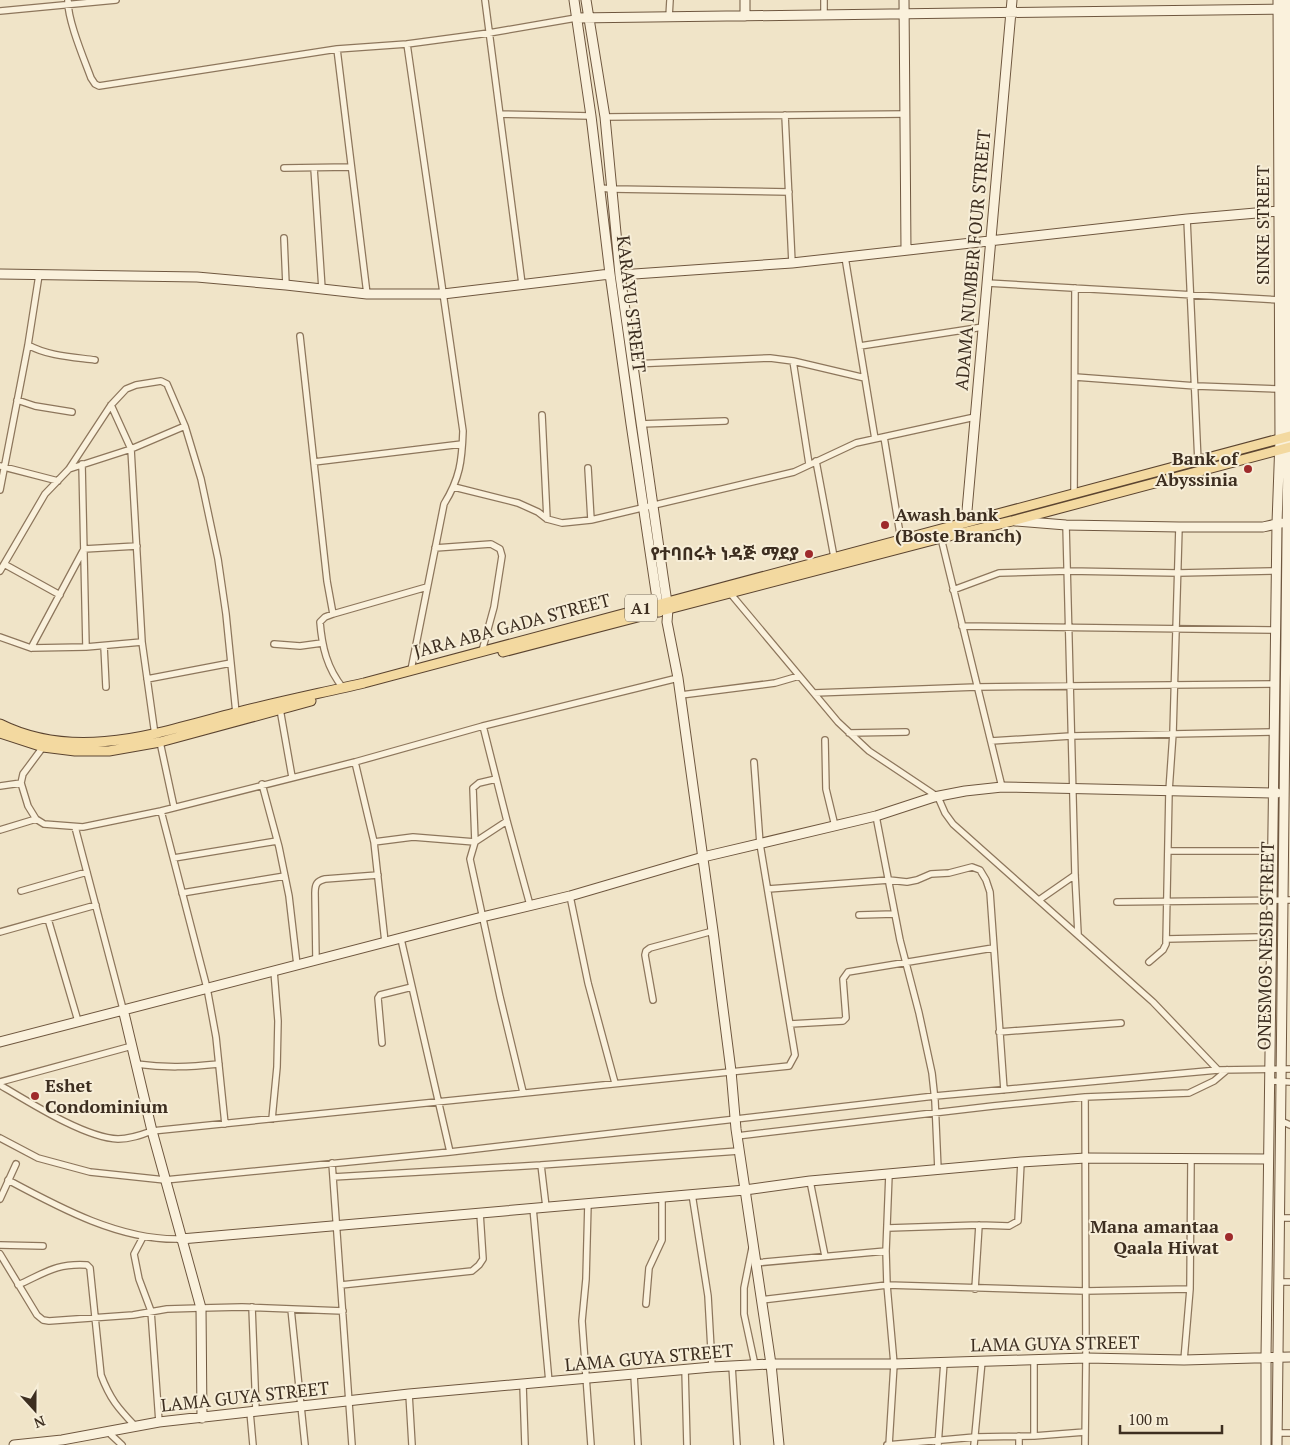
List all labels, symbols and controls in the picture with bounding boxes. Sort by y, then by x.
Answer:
street label: ADAMA NUMBER FOUR STREET [949,128,995,391]
street label: SINKE STREET [1250,165,1274,285]
street label: KARAYU STREET [612,234,652,374]
place label: Bank of Abyssinia [1155,446,1239,491]
marker: Bank of Abyssinia [1242,463,1254,475]
place label: Awash bank (Boste Branch) [895,502,1022,547]
marker: Awash bank (Boste Branch) [879,519,891,531]
place label: የተባበሩት ነዳጅ ማደያ [650,541,799,565]
marker: የተባበሩት ነዳጅ ማደያ [803,548,815,560]
street label: JARA ABA GADA STREET [411,587,613,663]
road number: A1 [625,594,657,622]
street label: ONESMOS NESIB STREET [1251,841,1279,1051]
place label: Eshet Condominium [45,1073,168,1118]
marker: Eshet Condominium [29,1090,41,1102]
place label: Mana amantaa Qaala Hiwat [1090,1214,1219,1259]
marker: Mana amantaa Qaala Hiwat [1223,1231,1235,1243]
street label: LAMA GUYA STREET [970,1330,1140,1356]
street label: LAMA GUYA STREET [564,1338,734,1376]
street label: LAMA GUYA STREET [159,1375,330,1417]
north arrow [10,1385,60,1435]
scale bar [1120,1402,1222,1434]
text: 100 m [1128,1409,1169,1429]
text: N [31,1412,48,1434]

